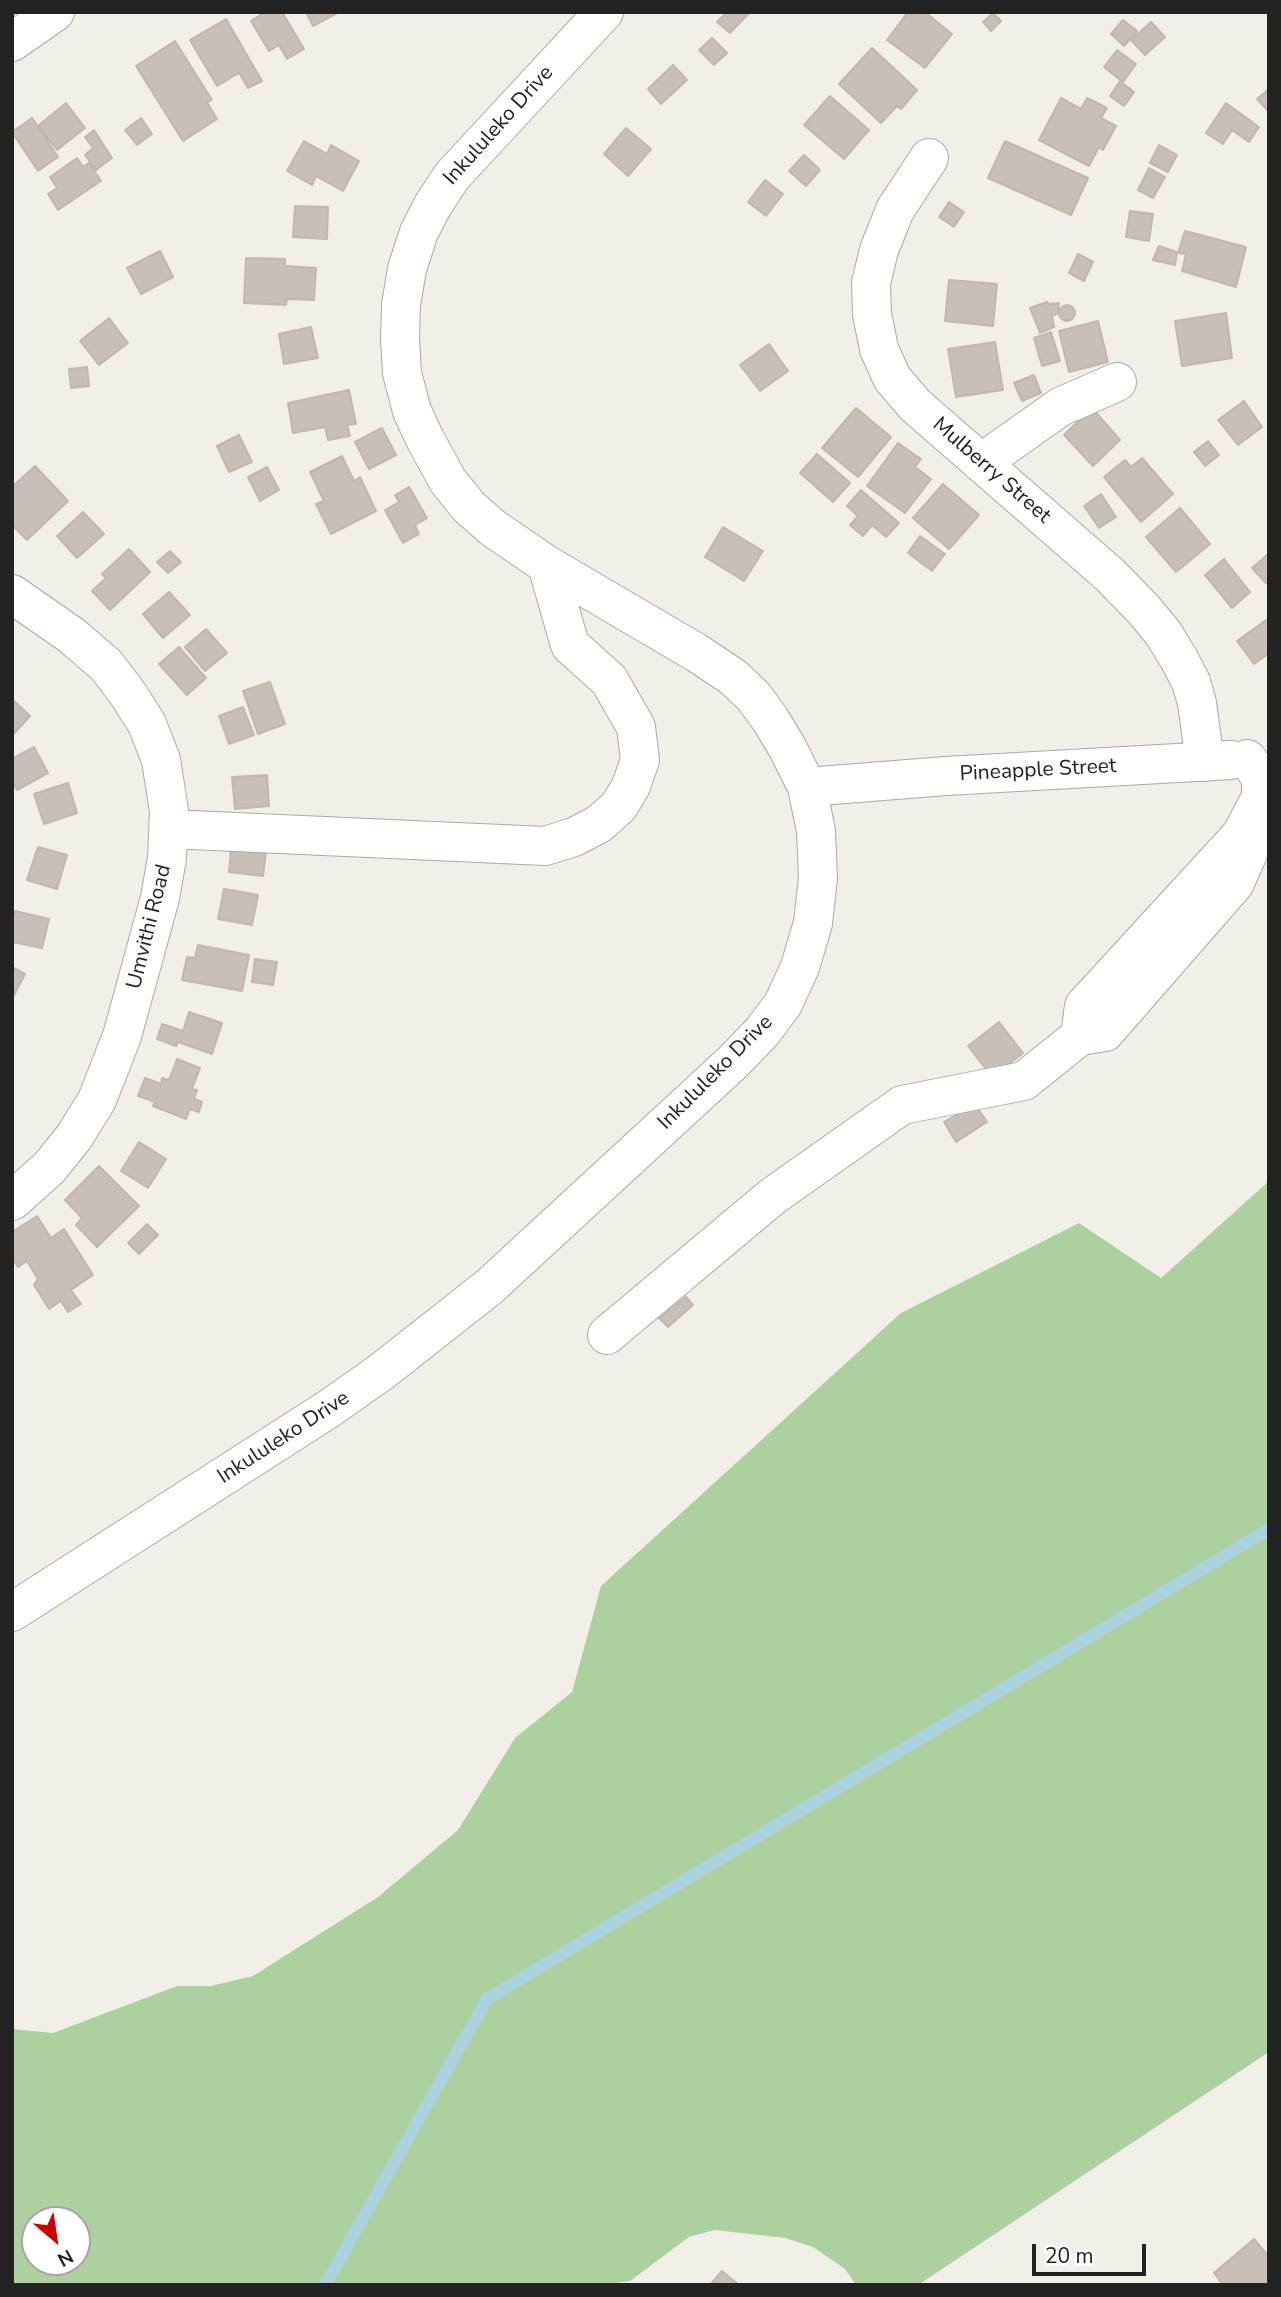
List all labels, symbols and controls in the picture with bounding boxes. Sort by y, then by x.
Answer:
street label: Inkululeko Drive [439,61,559,191]
street label: Mulberry Street [927,413,1055,529]
street label: Pineapple Street [959,754,1117,788]
street label: Umvithi Road [122,862,178,992]
street label: Inkululeko Drive [653,1010,779,1136]
street label: Inkululeko Drive [213,1386,355,1490]
north arrow [21,2206,91,2276]
scale bar [1036,2230,1150,2274]
text: 20 m [1045,2242,1094,2270]
text: N [53,2243,78,2272]

